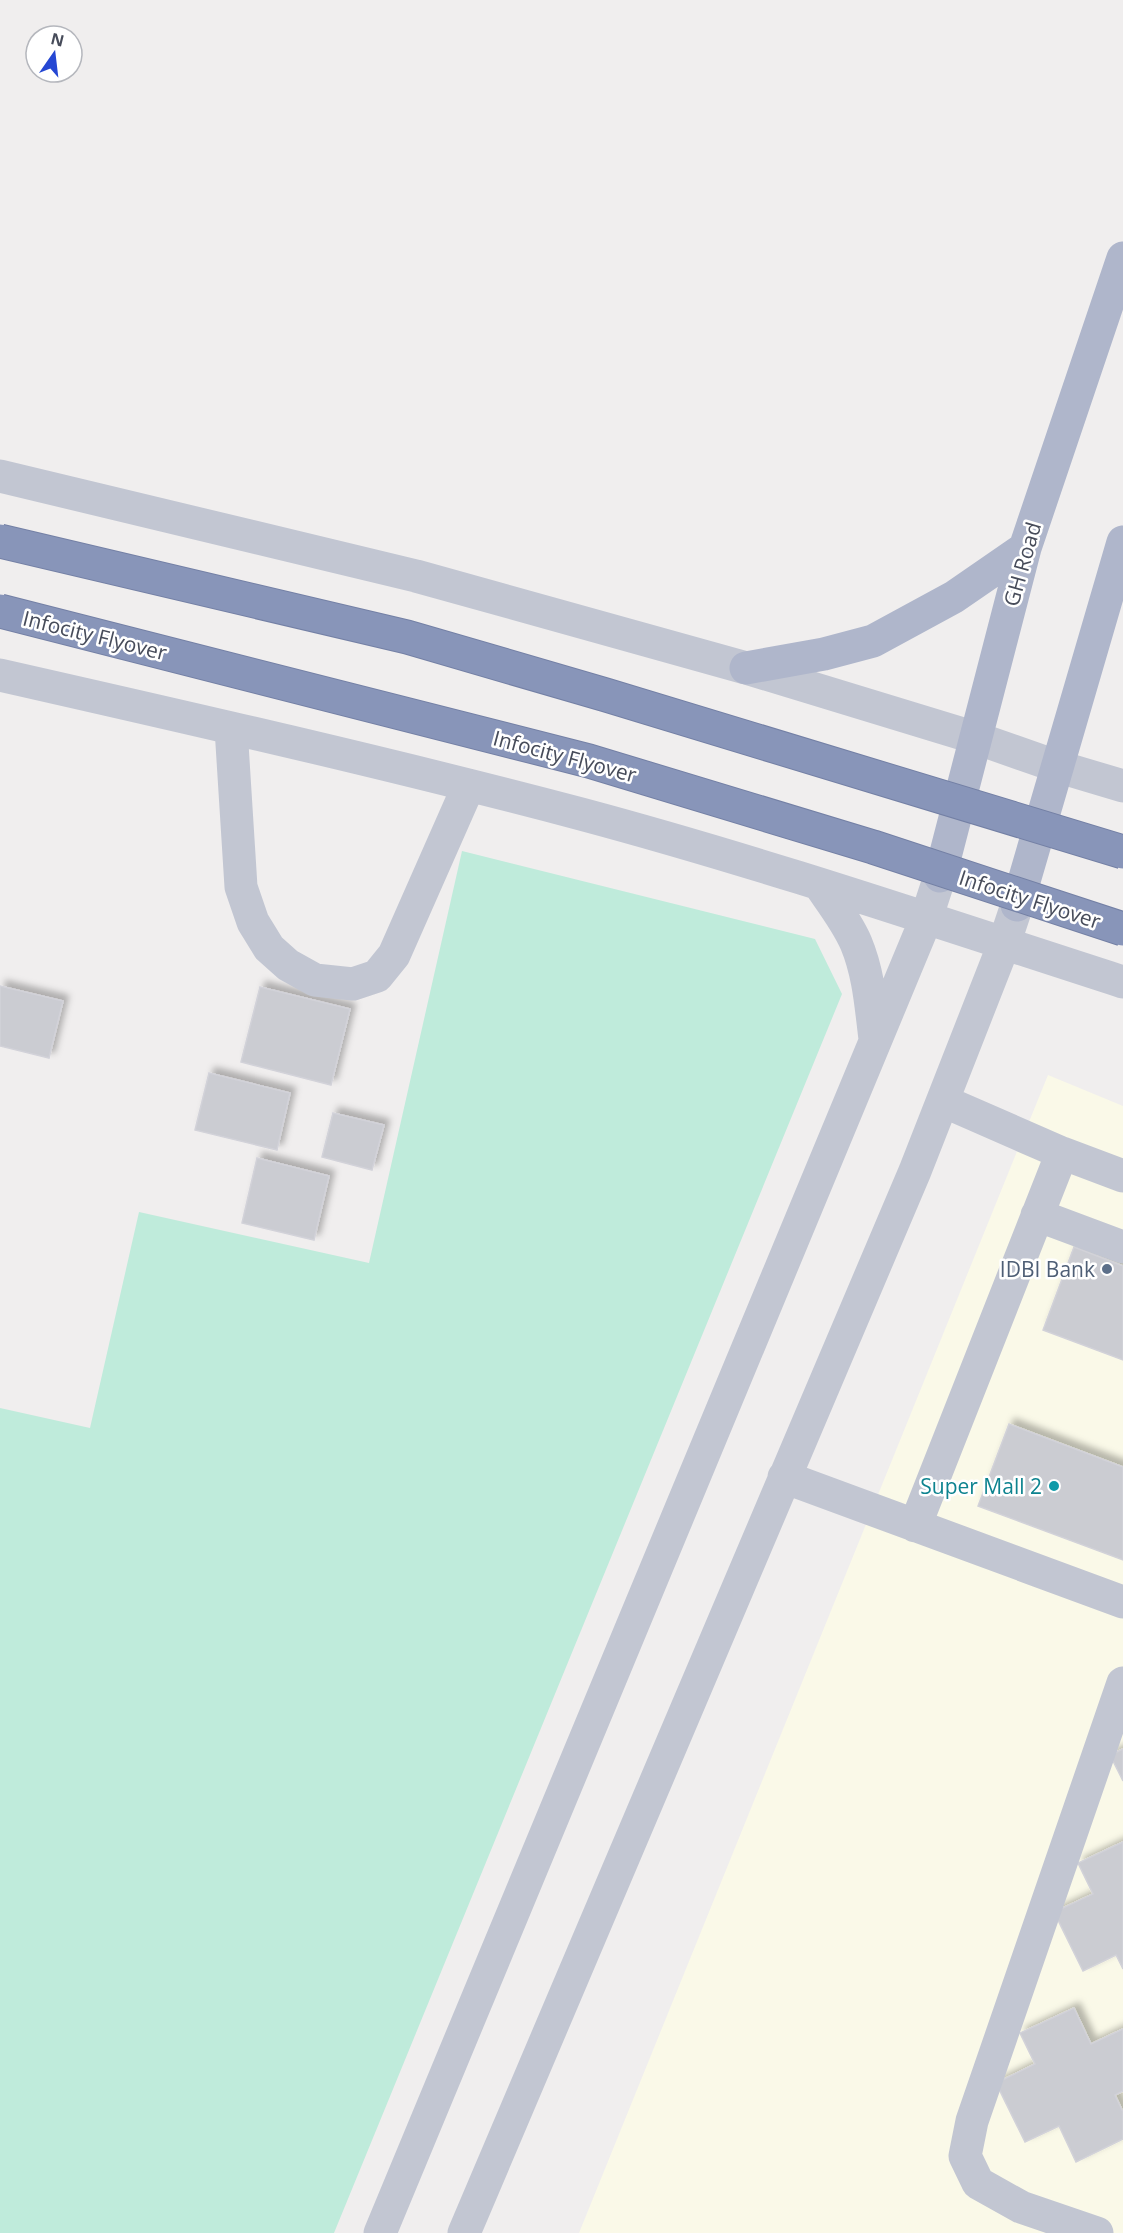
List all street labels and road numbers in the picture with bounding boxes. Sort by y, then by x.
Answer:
street label: GH Road [997,519,1047,609]
street label: Infocity Flyover [20,604,170,667]
street label: Infocity Flyover [490,723,640,789]
street label: Infocity Flyover [956,863,1105,935]

